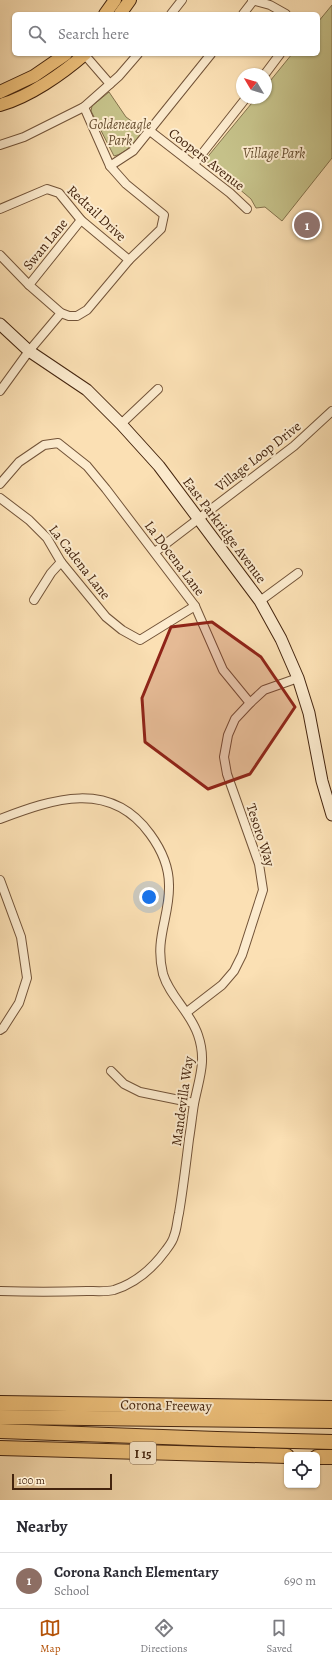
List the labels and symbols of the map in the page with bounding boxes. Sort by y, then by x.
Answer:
north arrow [236,68,272,104]
park label: Goldeneagle Park [89,115,151,150]
street label: Coopers Avenue [165,124,249,195]
park label: Village Park [243,144,305,163]
street label: Redtail Drive [63,181,130,246]
pin: 1 [294,210,320,240]
street label: Swan Lane [19,215,72,274]
street label: Village Loop Drive [211,417,305,497]
street label: East Parkridge Avenue [178,473,271,587]
street label: La Docena Lane [140,517,209,600]
street label: La Cadena Lane [44,521,115,604]
street label: Tesoro Way [241,801,280,870]
your location [139,887,159,907]
street label: Mandevilla Way [167,1054,198,1147]
street label: Corona Freeway [120,1395,213,1416]
road number: I 15 [130,1442,156,1464]
scale bar [12,1472,112,1491]

